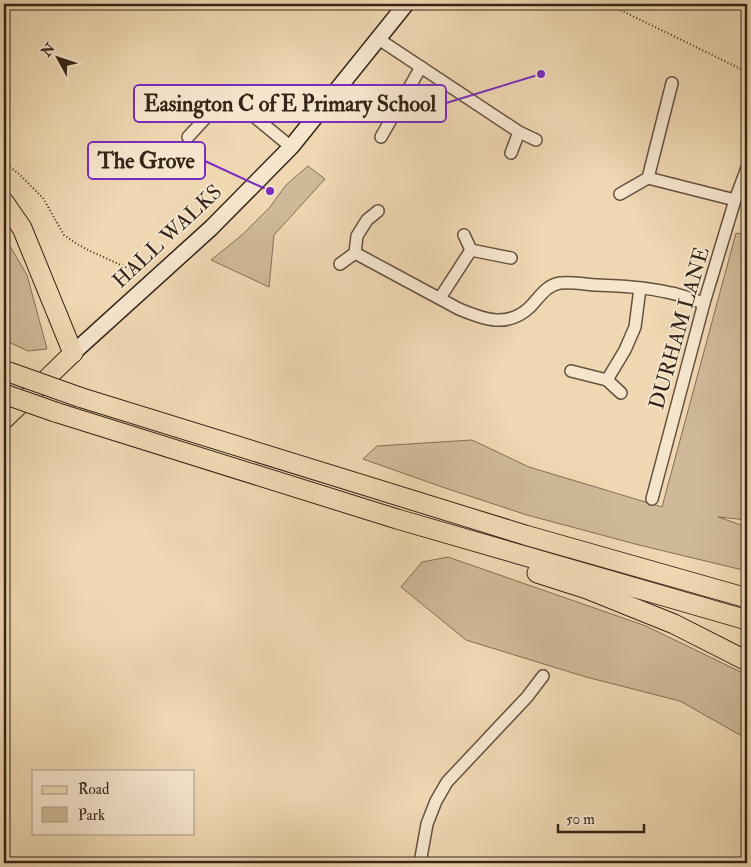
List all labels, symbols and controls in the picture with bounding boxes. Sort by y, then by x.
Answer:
north arrow [32,32,82,82]
text: N [37,39,59,61]
callout: Easington C of E Primary School [134,85,446,122]
text: Easington C of E Primary School [144,90,437,119]
callout: The Grove [88,142,205,179]
text: The Grove [96,147,195,175]
street label: HALL WALKS [107,179,228,294]
street label: DURHAM LANE [643,244,716,412]
legend [32,770,195,834]
text: Road [78,780,110,799]
scale bar [558,802,645,834]
text: Park [78,806,105,825]
text: 50 m [566,810,595,829]

